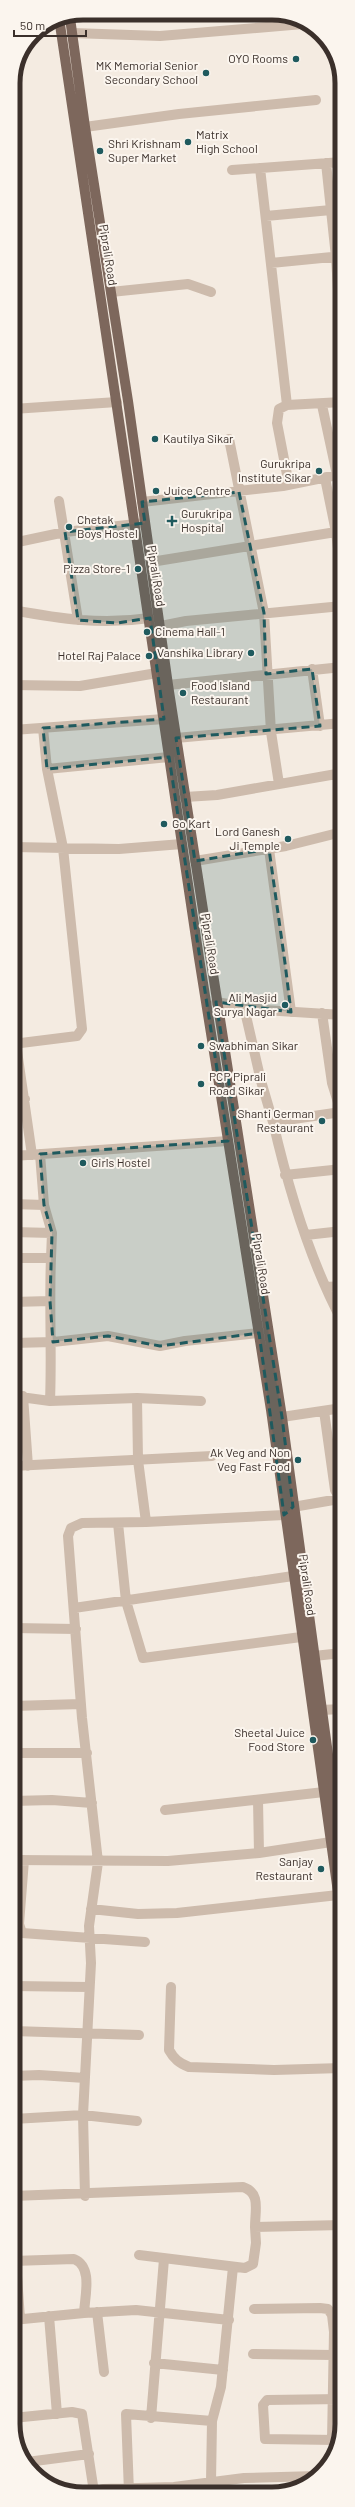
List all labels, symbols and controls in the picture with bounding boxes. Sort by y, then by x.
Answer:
scale bar [14,12,86,38]
text: 50 m [20,18,45,32]
place label: OYO Rooms [228,51,288,65]
marker: OYO Rooms [291,54,301,64]
place label: MK Memorial Senior Secondary School [96,58,199,86]
marker: MK Memorial Senior Secondary School [201,68,211,78]
place label: Matrix High School [196,127,258,155]
place label: Shri Krishnam Super Market [108,136,181,164]
marker: Matrix High School [183,137,193,147]
marker: Shri Krishnam Super Market [95,146,105,156]
street label: Piprali Road [97,223,121,287]
place label: Kautilya Sikar [163,431,234,445]
marker: Kautilya Sikar [150,434,160,444]
place label: Gurukripa Institute Sikar [238,456,312,484]
marker: Gurukripa Institute Sikar [314,466,324,476]
place label: Juice Centre [164,483,231,497]
marker: Juice Centre [151,486,161,496]
place label: Gurukripa Hospital [181,506,232,534]
place label: Chetak Boys Hostel [77,512,138,540]
marker: Gurukripa Hospital [166,515,178,527]
marker: Chetak Boys Hostel [64,522,74,532]
street label: Piprali Road [145,544,169,608]
place label: Pizza Store-1 [63,561,130,575]
marker: Pizza Store-1 [133,564,143,574]
place label: Cinema Hall-1 [155,624,225,638]
marker: Cinema Hall-1 [142,627,152,637]
place label: Vanshika Library [157,645,243,659]
place label: Hotel Raj Palace [57,648,141,662]
marker: Vanshika Library [246,648,256,658]
marker: Hotel Raj Palace [144,651,154,661]
place label: Food Island Restaurant [191,678,250,706]
marker: Food Island Restaurant [178,688,188,698]
place label: Go Kart [172,816,211,830]
marker: Go Kart [159,819,169,829]
place label: Lord Ganesh Ji Temple [215,824,280,852]
marker: Lord Ganesh Ji Temple [283,834,293,844]
street label: Piprali Road [199,912,223,976]
place label: Ali Masjid Surya Nagar [214,990,278,1018]
marker: Ali Masjid Surya Nagar [280,1000,290,1010]
place label: Swabhiman Sikar [209,1038,299,1052]
marker: Swabhiman Sikar [196,1041,206,1051]
place label: PCP Piprali Road Sikar [209,1069,266,1097]
marker: PCP Piprali Road Sikar [196,1079,206,1089]
place label: Shanti German Restaurant [237,1106,314,1134]
marker: Shanti German Restaurant [317,1116,327,1126]
place label: Girls Hostel [91,1155,150,1169]
marker: Girls Hostel [78,1158,88,1168]
street label: Piprali Road [250,1232,274,1296]
place label: Ak Veg and Non Veg Fast Food [210,1445,290,1473]
marker: Ak Veg and Non Veg Fast Food [293,1455,303,1465]
street label: Piprali Road [297,1553,319,1617]
place label: Sheetal Juice Food Store [234,1725,305,1753]
marker: Sheetal Juice Food Store [308,1735,318,1745]
place label: Sanjay Restaurant [255,1854,313,1882]
marker: Sanjay Restaurant [316,1864,326,1874]

